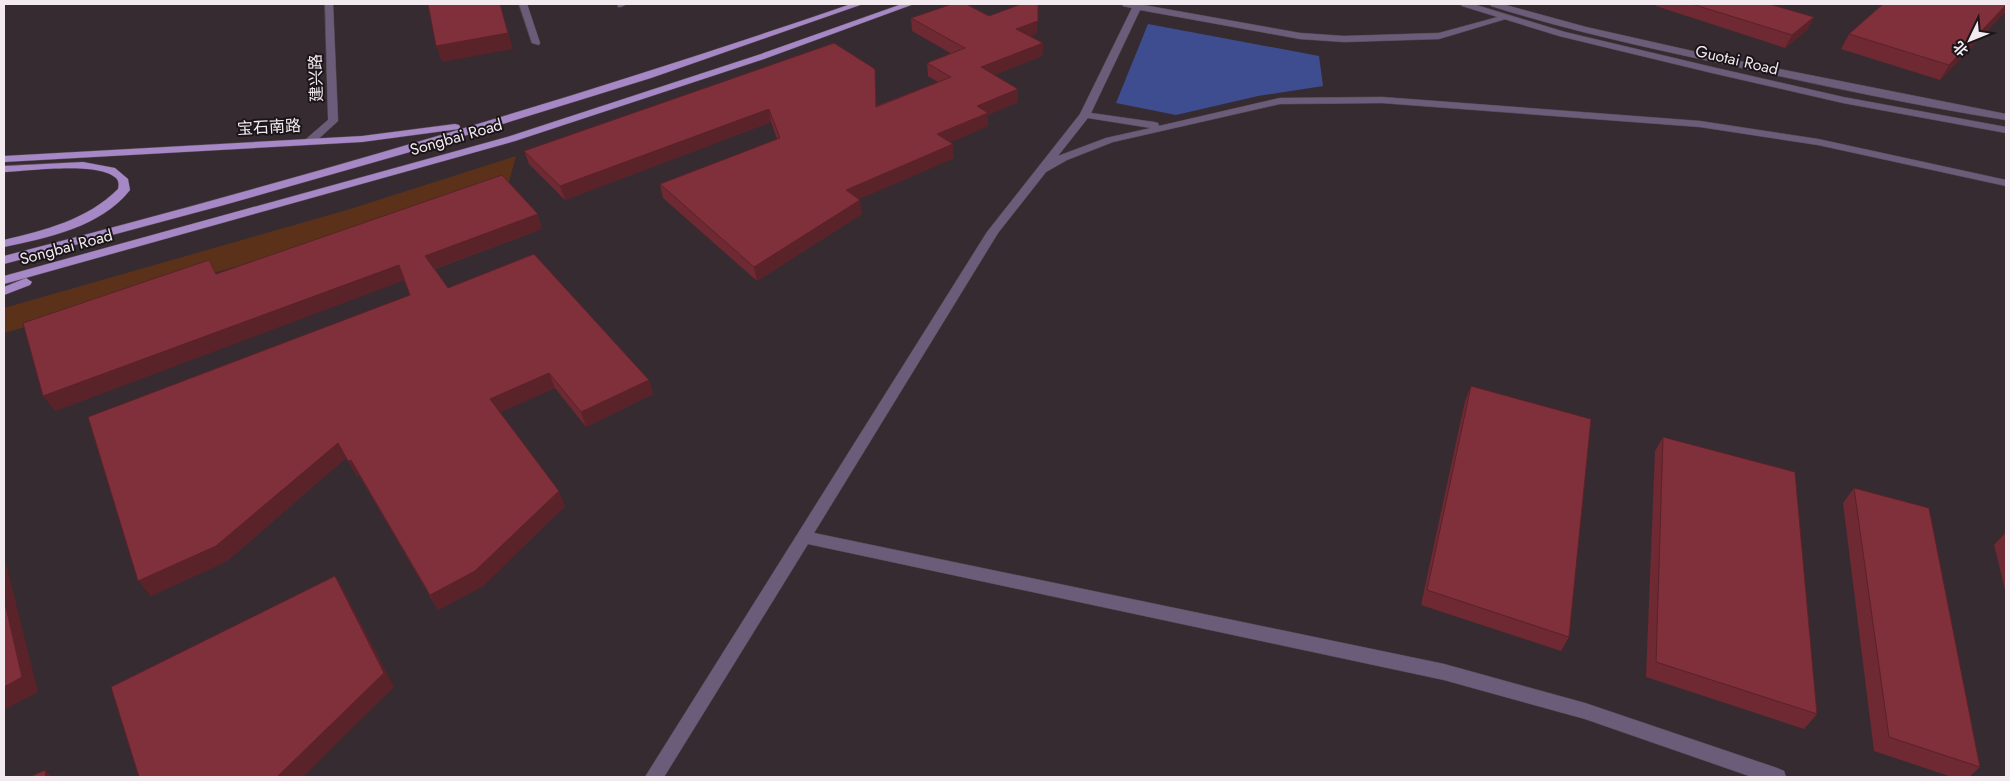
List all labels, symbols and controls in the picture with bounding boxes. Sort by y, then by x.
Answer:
north arrow [1945,15,1995,65]
text: 北 [1948,37,1973,61]
street label: Guotai Road [1693,39,1781,81]
street label: 建兴路 [304,54,328,102]
street label: Songbai Road [407,113,505,161]
street label: 宝石南路 [236,114,302,140]
street label: Songbai Road [17,224,115,270]

